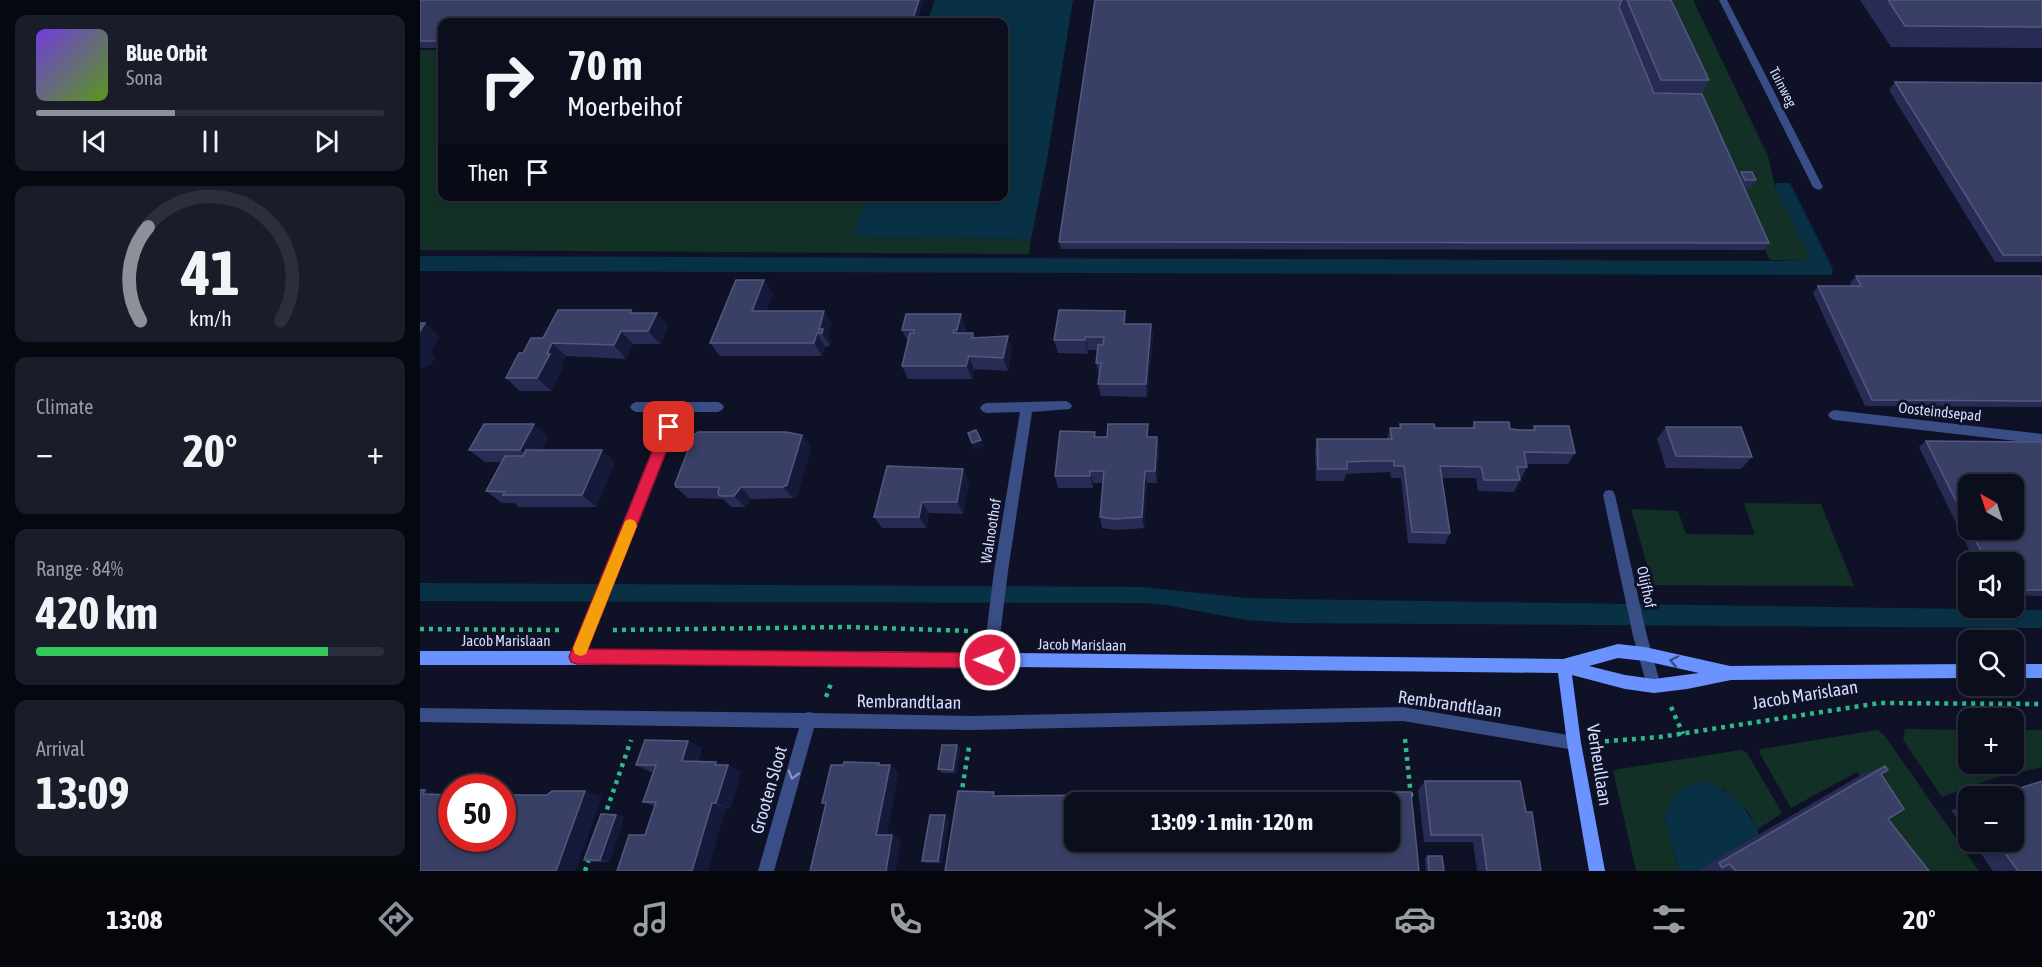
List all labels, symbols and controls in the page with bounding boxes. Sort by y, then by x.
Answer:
text: Blue Orbit [126,40,207,66]
text: 70 m [567,41,642,89]
icon: right [468,42,546,120]
street label: Tuinweg [1766,64,1800,110]
text: Sona [126,66,163,89]
text: Moerbeihof [567,91,683,122]
icon: previous [78,125,111,158]
icon: pause [194,125,227,158]
icon: next [310,125,343,158]
icon: arrive [521,156,554,189]
text: Then [468,160,509,186]
text: 41 [180,237,239,308]
text: km/h [189,307,231,332]
text: Climate [36,395,93,418]
street label: Oosteindsepad [1898,399,1982,424]
pin [643,401,694,452]
icon: arrive [652,410,685,443]
text: 20° [183,425,237,477]
text: − [36,433,53,471]
text: + [367,433,384,471]
north arrow [1958,474,2024,540]
map controls [1958,474,2024,852]
street label: Walnoothof [977,497,1004,565]
button: sound [1958,552,2024,618]
text: Range · 84% [36,557,123,580]
street label: Olijfhof [1634,564,1659,609]
text: 420 km [36,587,158,639]
position arrow [958,628,1022,692]
button: search [1958,630,2024,696]
street label: Jacob Marislaan [462,632,550,649]
street label: Jacob Marislaan [1037,635,1127,654]
one-way arrow [1669,655,1679,668]
street label: Jacob Marislaan [1751,676,1859,713]
street label: Rembrandtlaan [1397,686,1503,721]
street label: Rembrandtlaan [856,690,962,713]
button: + [1958,708,2024,774]
street label: Verheullaan [1583,723,1616,807]
text: Arrival [36,737,85,760]
street label: Grooten Sloot [746,744,791,836]
text: 13:09 [36,767,130,819]
one-way arrow [788,769,800,780]
speed limit sign: 50 [438,774,516,852]
button: − [1958,786,2024,852]
text: 13:09 · 1 min · 120 m [1151,809,1313,835]
icon: directions [375,898,417,940]
icon: music [630,898,672,940]
icon: phone [884,898,926,940]
icon: climate [1139,898,1181,940]
icon: car [1394,898,1436,940]
icon: filters [1648,898,1690,940]
text: 13:08 [106,904,162,935]
text: 20° [1903,904,1936,935]

